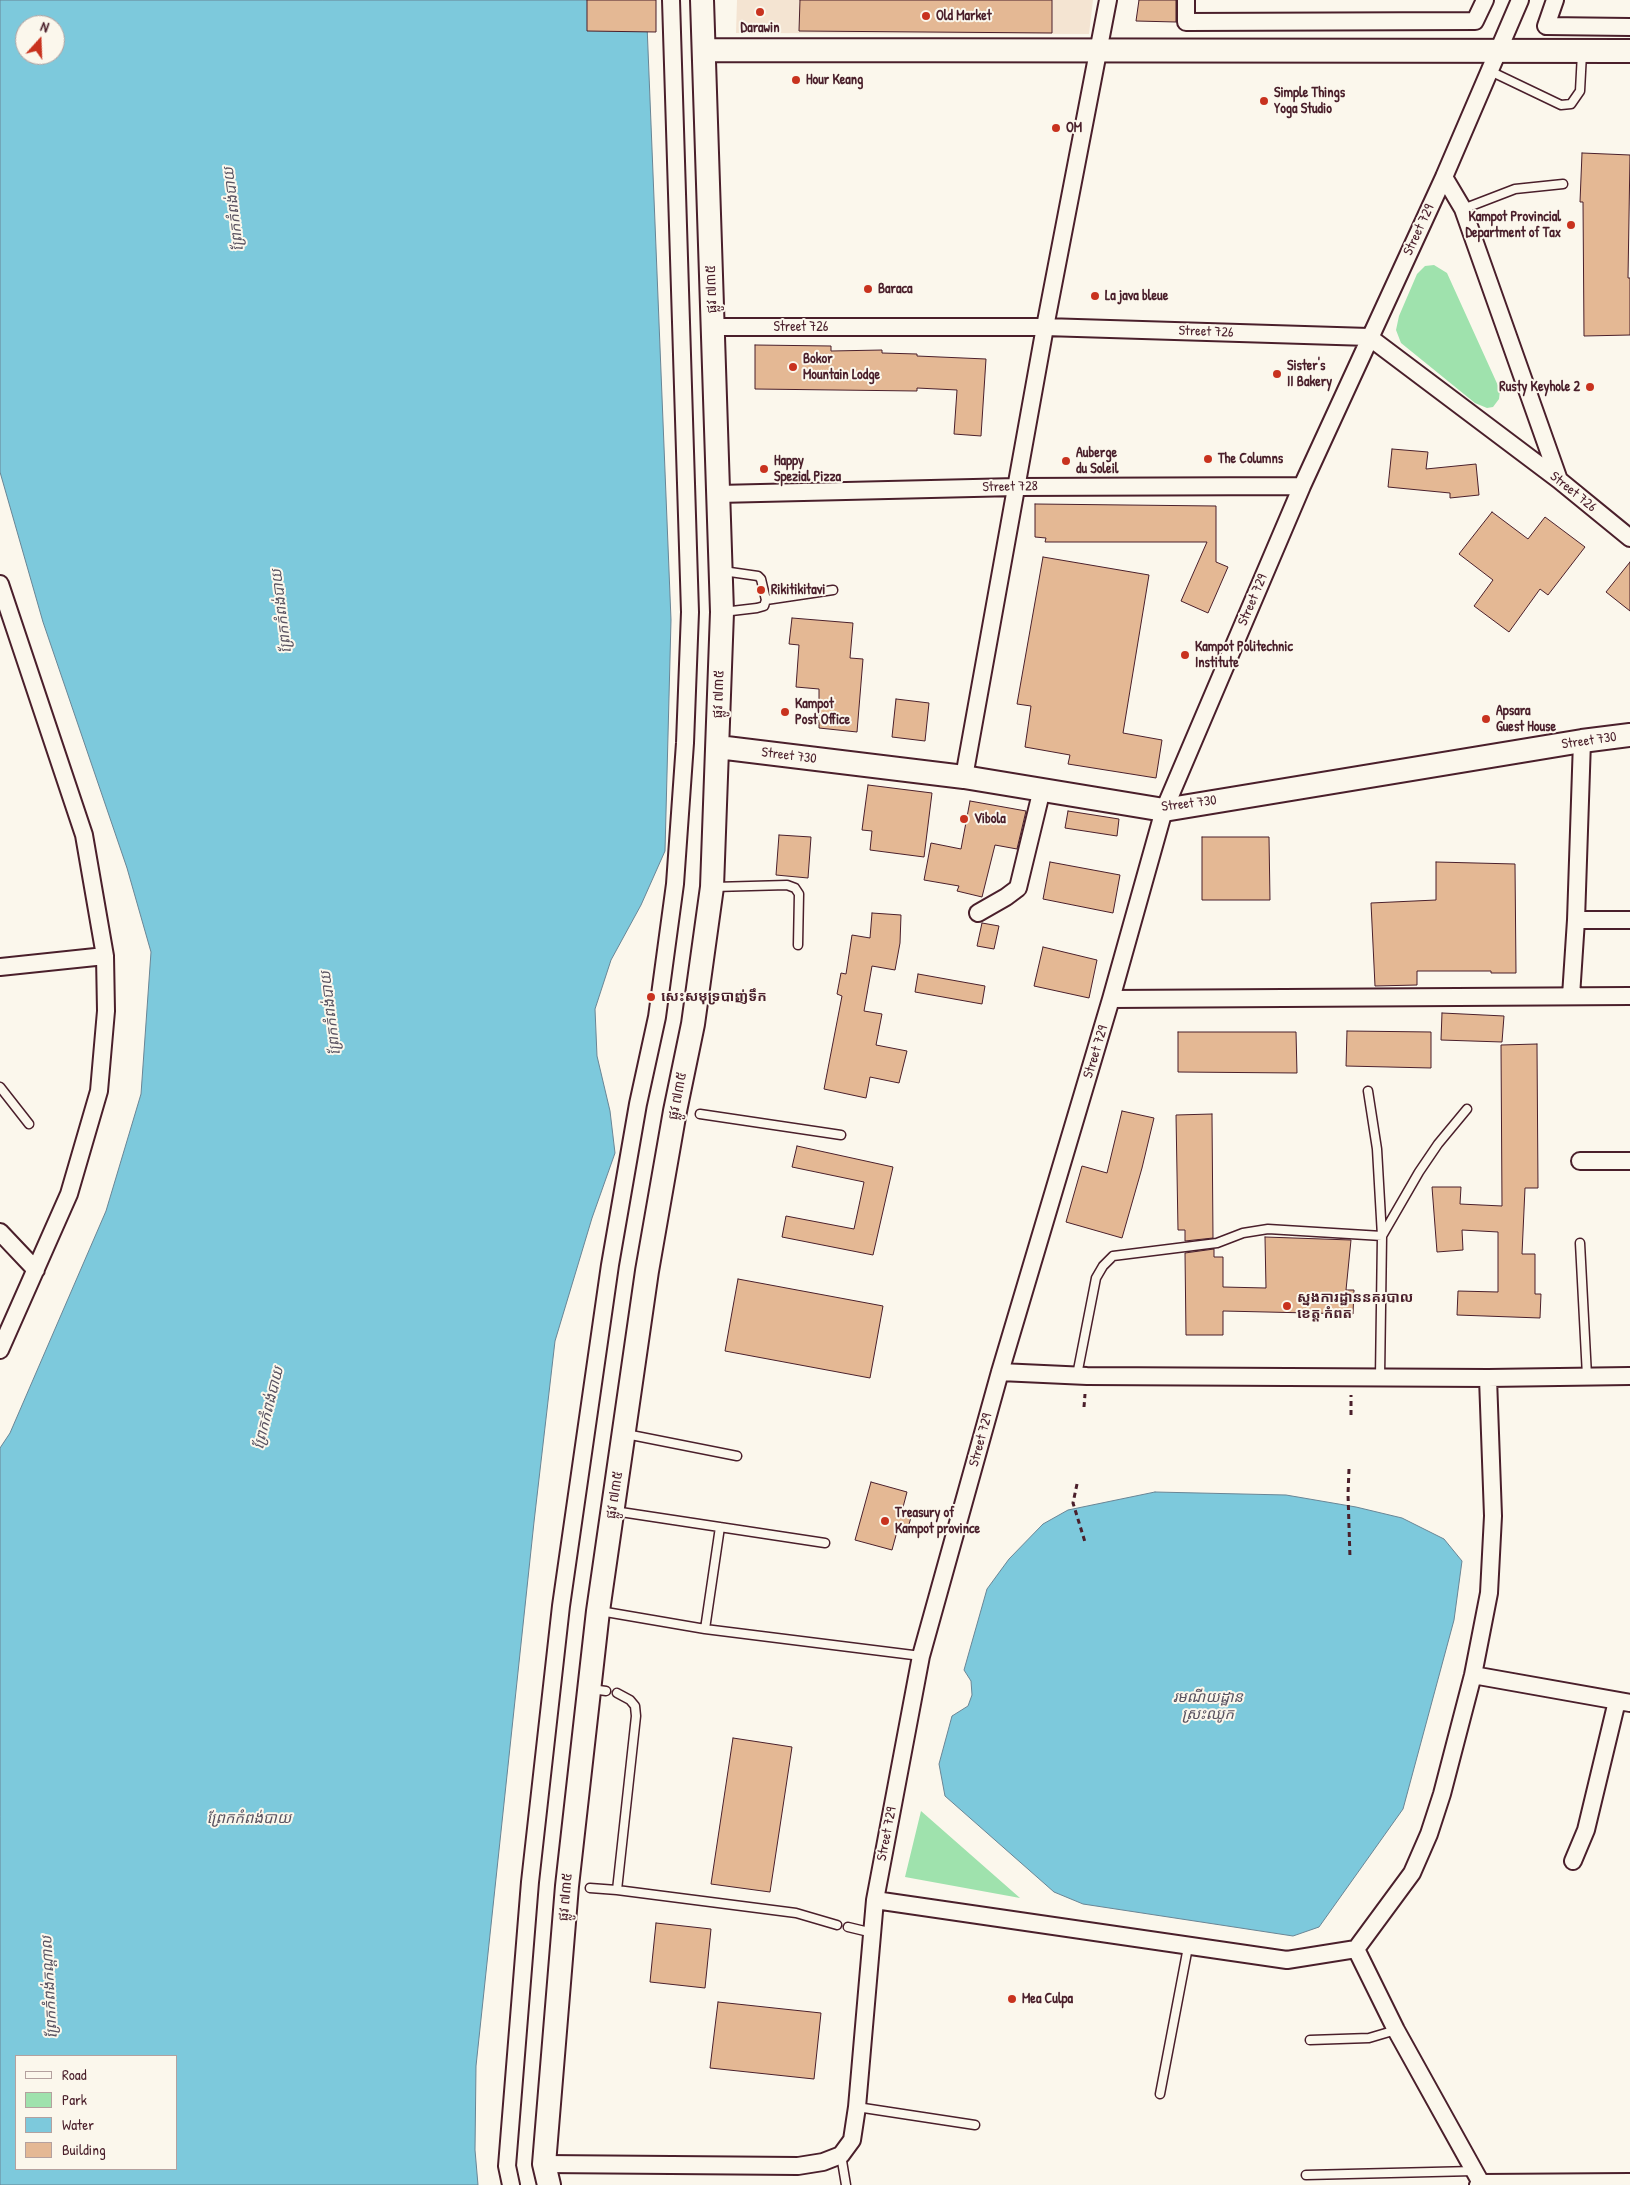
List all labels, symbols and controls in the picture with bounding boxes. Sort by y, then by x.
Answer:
marker: Darawin [754,6,766,18]
place label: Old Market [936,8,992,24]
marker: Old Market [920,10,932,22]
north arrow [15,15,65,65]
text: N [38,16,52,37]
place label: Darawin [741,20,779,36]
place label: Hour Keang [806,72,863,88]
marker: Hour Keang [790,74,802,86]
place label: Simple Things Yoga Studio [1274,85,1345,118]
marker: Simple Things Yoga Studio [1258,95,1270,107]
place label: OM [1066,120,1082,136]
marker: OM [1050,122,1062,134]
water label: ព្រែកកំពង់បាយ [220,166,248,252]
street label: Street 729 [1400,202,1438,258]
place label: Kampot Provincial Department of Tax [1465,209,1561,242]
marker: Kampot Provincial Department of Tax [1565,219,1577,231]
street label: ផ្លូវ ៧៣៥ [703,264,721,314]
place label: Baraca [878,281,912,297]
marker: Baraca [862,283,874,295]
place label: La java bleue [1105,288,1168,304]
marker: La java bleue [1089,290,1101,302]
street label: Street 726 [774,319,828,335]
street label: Street 726 [1178,323,1234,341]
place label: Bokor Mountain Lodge [803,351,880,384]
place label: Sister's II Bakery [1287,358,1332,391]
marker: Bokor Mountain Lodge [787,361,799,373]
marker: Sister's II Bakery [1271,368,1283,380]
place label: Rusty Keyhole 2 [1499,379,1580,395]
marker: Rusty Keyhole 2 [1584,381,1596,393]
place label: Auberge du Soleil [1076,445,1119,478]
place label: The Columns [1218,451,1283,467]
place label: Happy Spezial Pizza [774,453,841,486]
marker: The Columns [1202,453,1214,465]
marker: Auberge du Soleil [1060,455,1072,467]
marker: Happy Spezial Pizza [758,463,770,475]
street label: Street 726 [1546,468,1600,516]
street label: Street 728 [982,478,1038,496]
water label: ព្រែកកំពង់បាយ [268,568,296,654]
street label: Street 729 [1235,572,1271,628]
place label: Rikitikitavi [771,582,825,598]
marker: Rikitikitavi [755,584,767,596]
place label: Kampot Politechnic Institute [1195,639,1293,672]
marker: Kampot Politechnic Institute [1179,649,1191,661]
street label: ផ្លូវ ៧៣៥ [710,669,728,719]
place label: Kampot Post Office [795,696,850,729]
place label: Apsara Guest House [1496,703,1556,736]
marker: Kampot Post Office [779,706,791,718]
marker: Apsara Guest House [1480,713,1492,725]
street label: Street 730 [1560,729,1618,753]
street label: Street 730 [761,744,817,768]
street label: Street 730 [1161,792,1217,816]
place label: Vibola [974,811,1006,827]
marker: Vibola [958,813,970,825]
water label: ព្រែកកំពង់បាយ [317,970,345,1056]
place label: សេះសមុទ្របាញ់ទឹក [661,989,767,1005]
marker: សេះសមុទ្របាញ់ទឹក [645,991,657,1003]
street label: Street 729 [1080,1024,1112,1080]
street label: ផ្លូវ ៧៣៥ [665,1071,691,1121]
place label: ស្នងការដ្ឋាននគរបាល ខេត្ត កំពត [1297,1290,1413,1322]
marker: ស្នងការដ្ឋាននគរបាល ខេត្ត កំពត [1281,1300,1293,1312]
water label: ព្រែកកំពង់បាយ [250,1365,288,1451]
street label: Street 729 [966,1412,996,1468]
street label: ផ្លូវ ៧៣៥ [603,1470,627,1520]
place label: Treasury of Kampot province [895,1505,980,1538]
marker: Treasury of Kampot province [879,1515,891,1527]
water label: រមណីយដ្ឋាន ស្រះឈូក [1173,1689,1243,1724]
street label: Street 729 [874,1806,900,1862]
water label: ព្រែកកំពង់បាយ [207,1810,291,1828]
street label: ផ្លូវ ៧៣៥ [556,1872,576,1922]
water label: ព្រែកកំពង់កណ្តាល [38,1935,62,2039]
place label: Mea Culpa [1022,1991,1073,2007]
marker: Mea Culpa [1006,1993,1018,2005]
legend [15,2055,178,2170]
text: Road [62,2064,87,2085]
text: Park [62,2089,87,2110]
text: Water [62,2114,94,2135]
text: Building [62,2139,106,2160]

